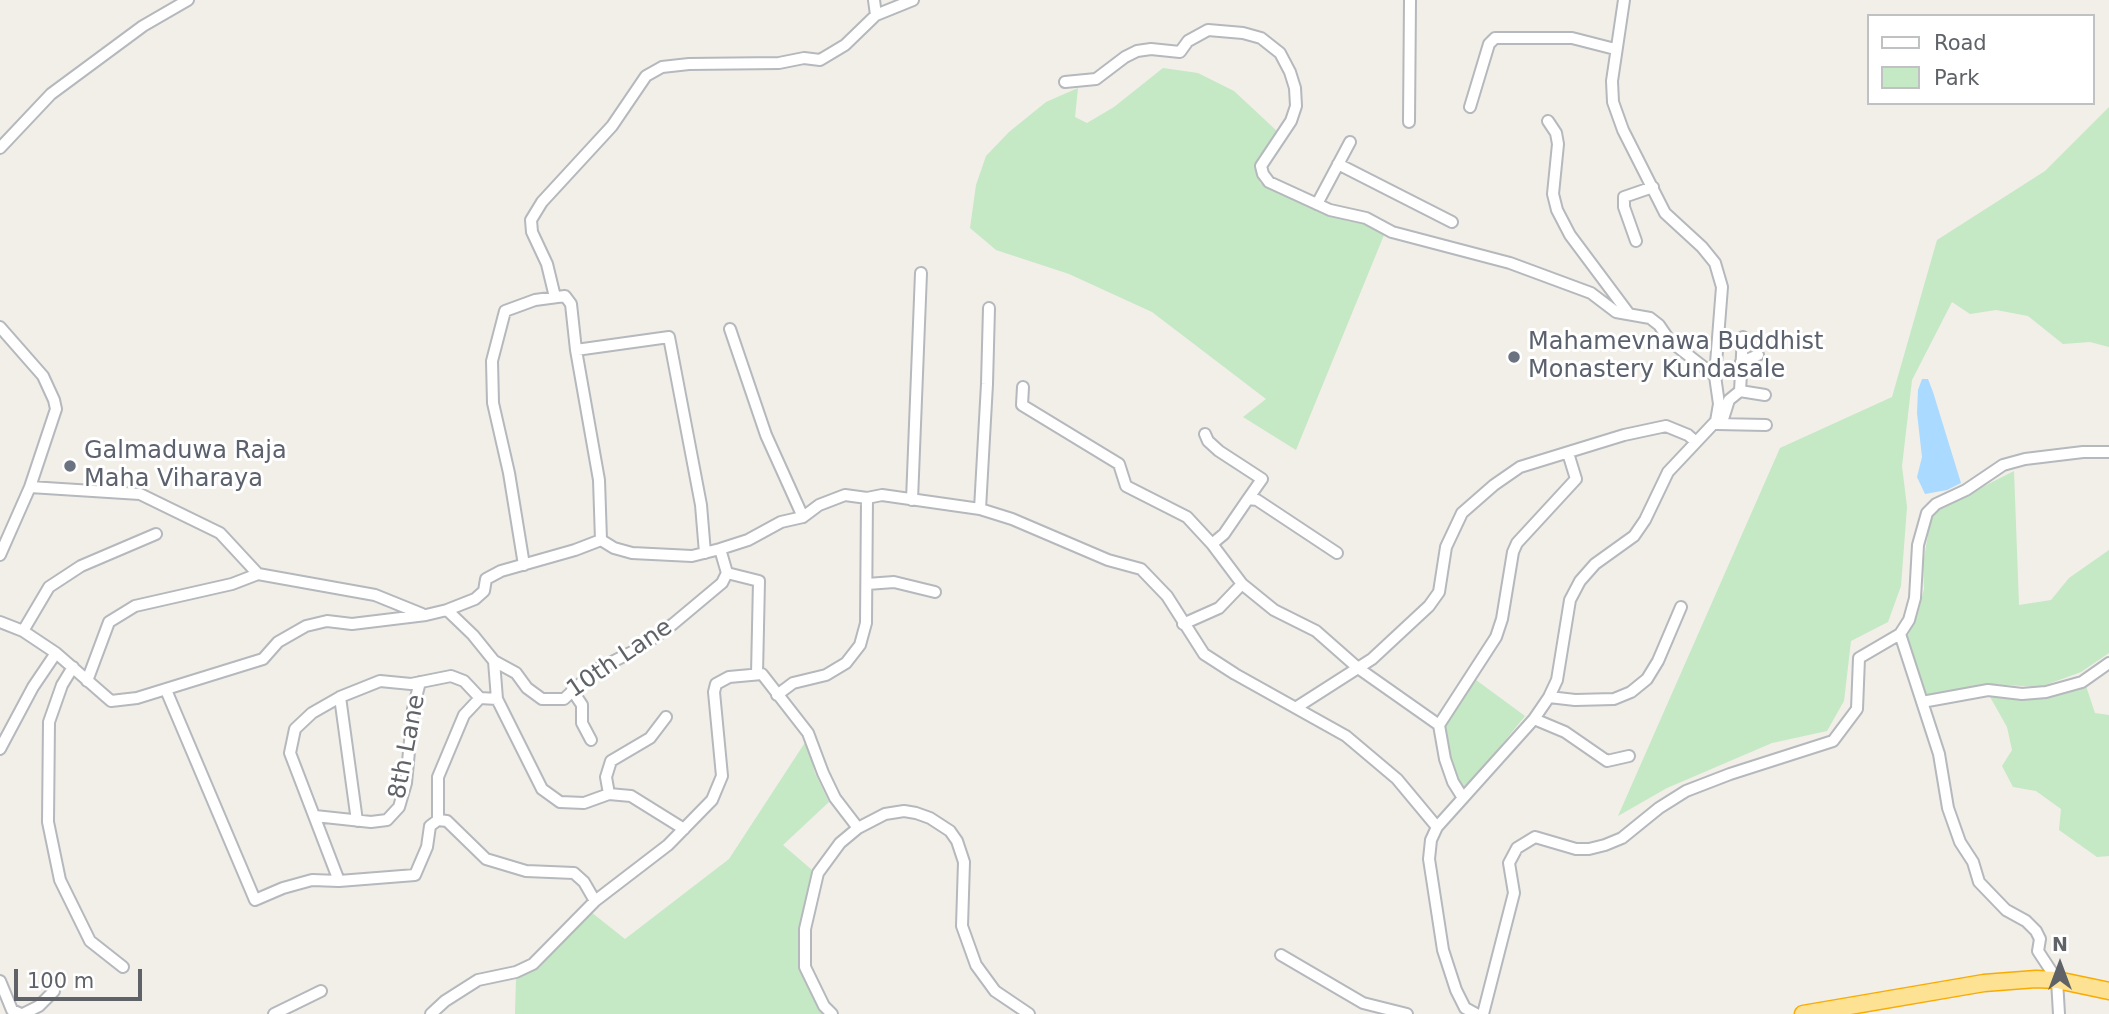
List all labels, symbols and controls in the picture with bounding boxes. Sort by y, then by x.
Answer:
legend [1868,14,2095,105]
text: Road [1934,31,1987,55]
text: Park [1934,66,1979,90]
place label: Mahamevnawa Buddhist Monastery Kundasale [1528,329,1824,385]
marker: Mahamevnawa Buddhist Monastery Kundasale [1506,349,1522,365]
place label: Galmaduwa Raja Maha Viharaya [84,438,287,494]
marker: Galmaduwa Raja Maha Viharaya [62,458,78,474]
street label: 10th Lane [562,613,678,705]
street label: 8th Lane [384,692,432,802]
north arrow [2025,930,2095,1000]
text: N [2052,933,2068,955]
scale bar [18,954,145,998]
text: 100 m [27,969,94,993]

